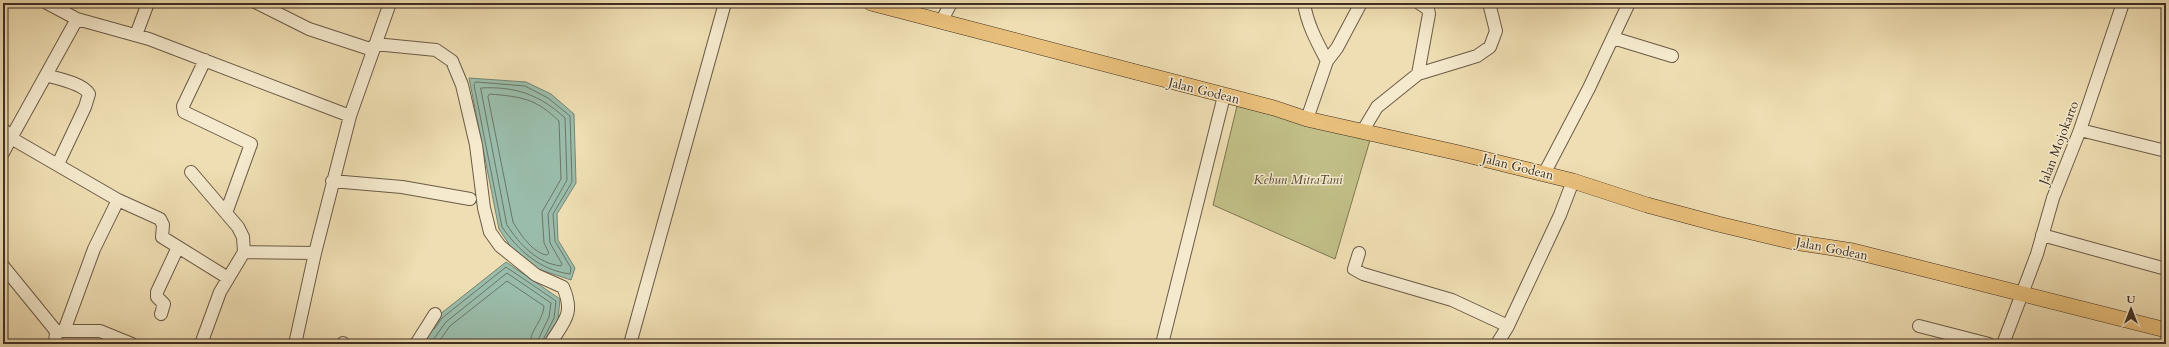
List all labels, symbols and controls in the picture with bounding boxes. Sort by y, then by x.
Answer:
street label: Jalan Godean [1164,73,1242,109]
street label: Jalan Mojokarto [2034,99,2083,189]
street label: Jalan Godean [1478,149,1556,185]
park label: Kebun MitraTani [1254,171,1343,189]
street label: Jalan Godean [1793,233,1870,265]
north arrow [2111,289,2151,329]
text: U [2127,292,2136,307]

